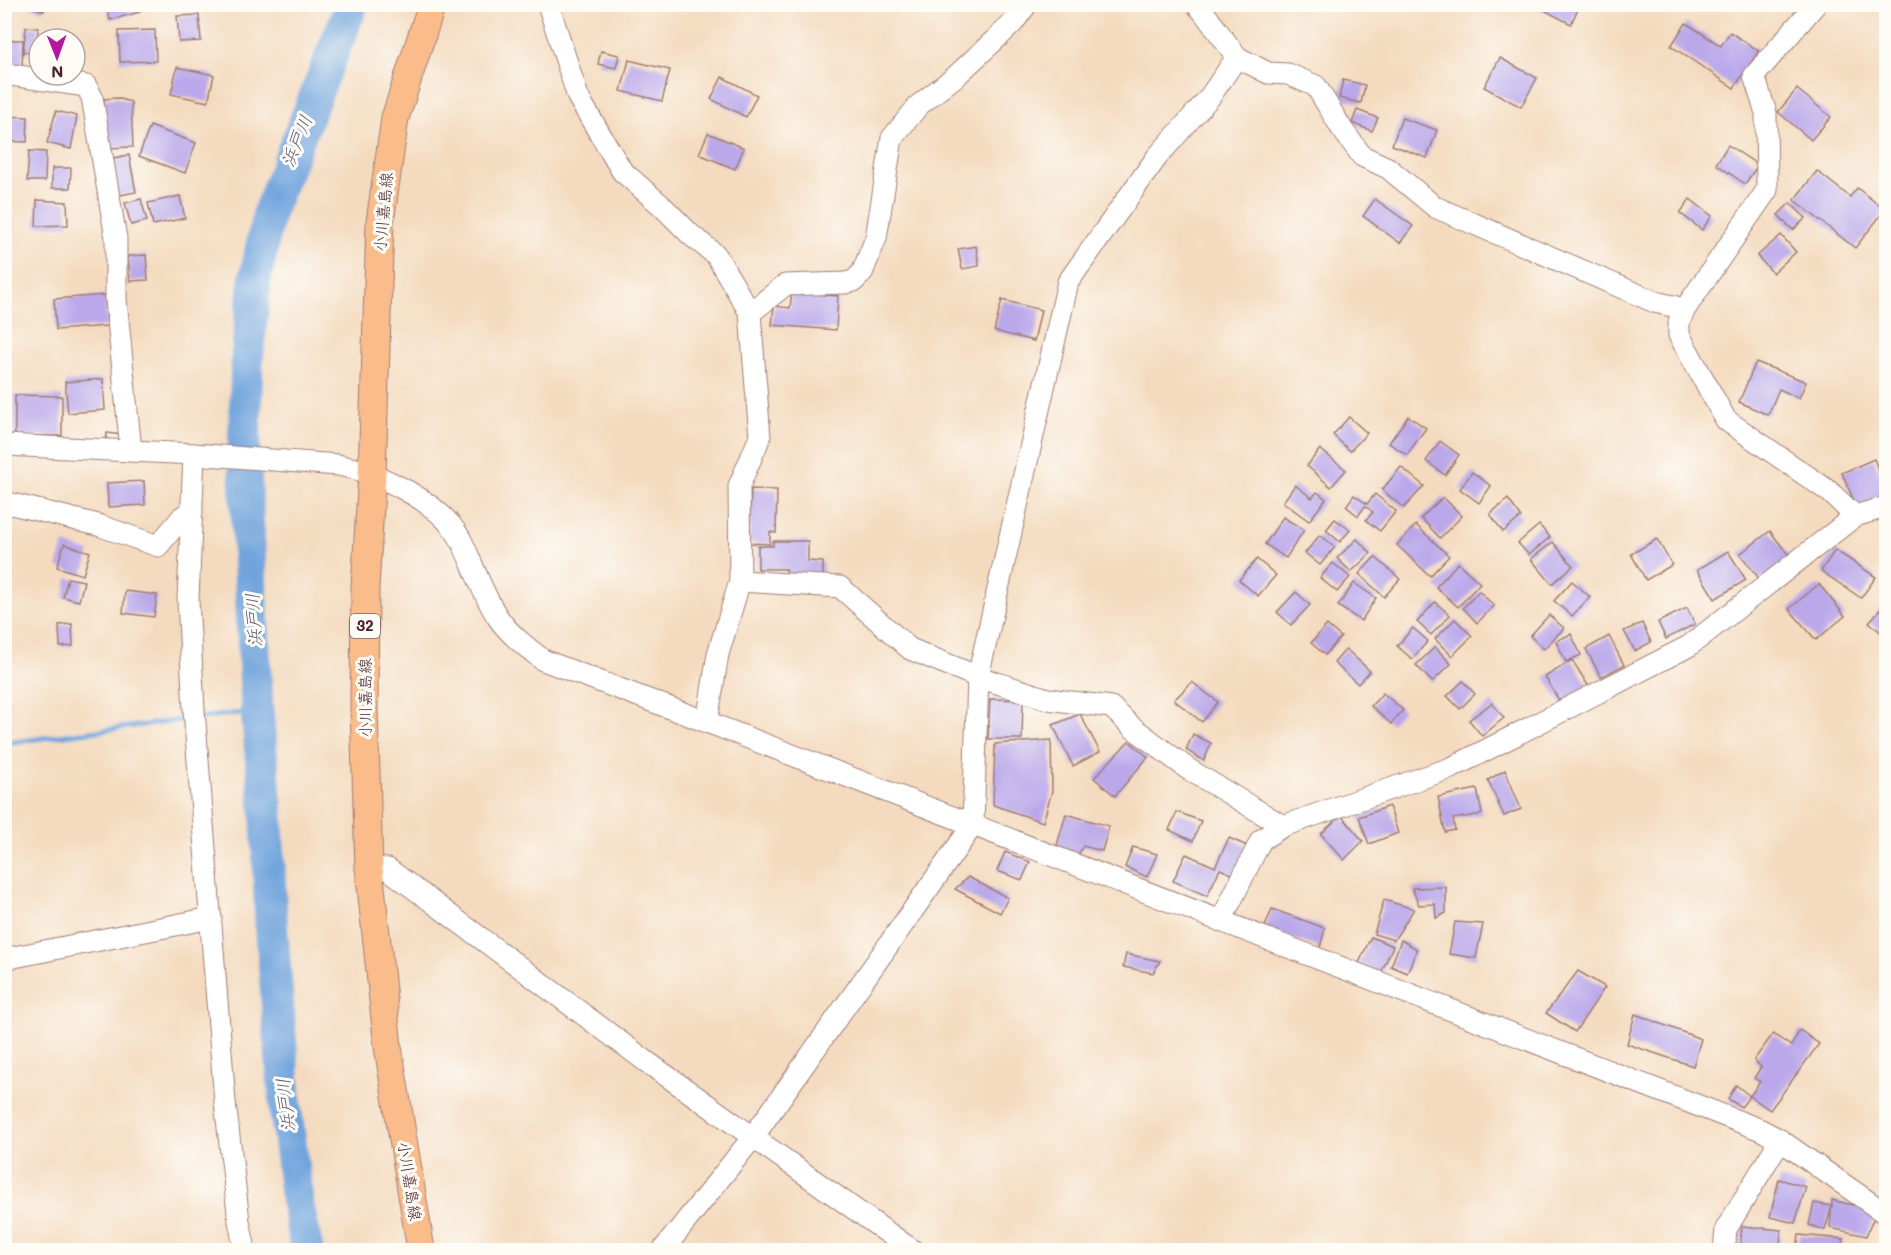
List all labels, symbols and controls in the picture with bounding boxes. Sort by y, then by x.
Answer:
north arrow [27,27,87,87]
text: N [51,62,64,83]
water label: 浜戸川 [275,111,317,170]
street label: 小川嘉島線 [369,171,396,253]
water label: 浜戸川 [240,592,266,648]
road number: 32 [350,614,380,638]
street label: 小川嘉島線 [354,658,375,738]
water label: 浜戸川 [270,1077,300,1133]
street label: 小川嘉島線 [394,1140,427,1222]

